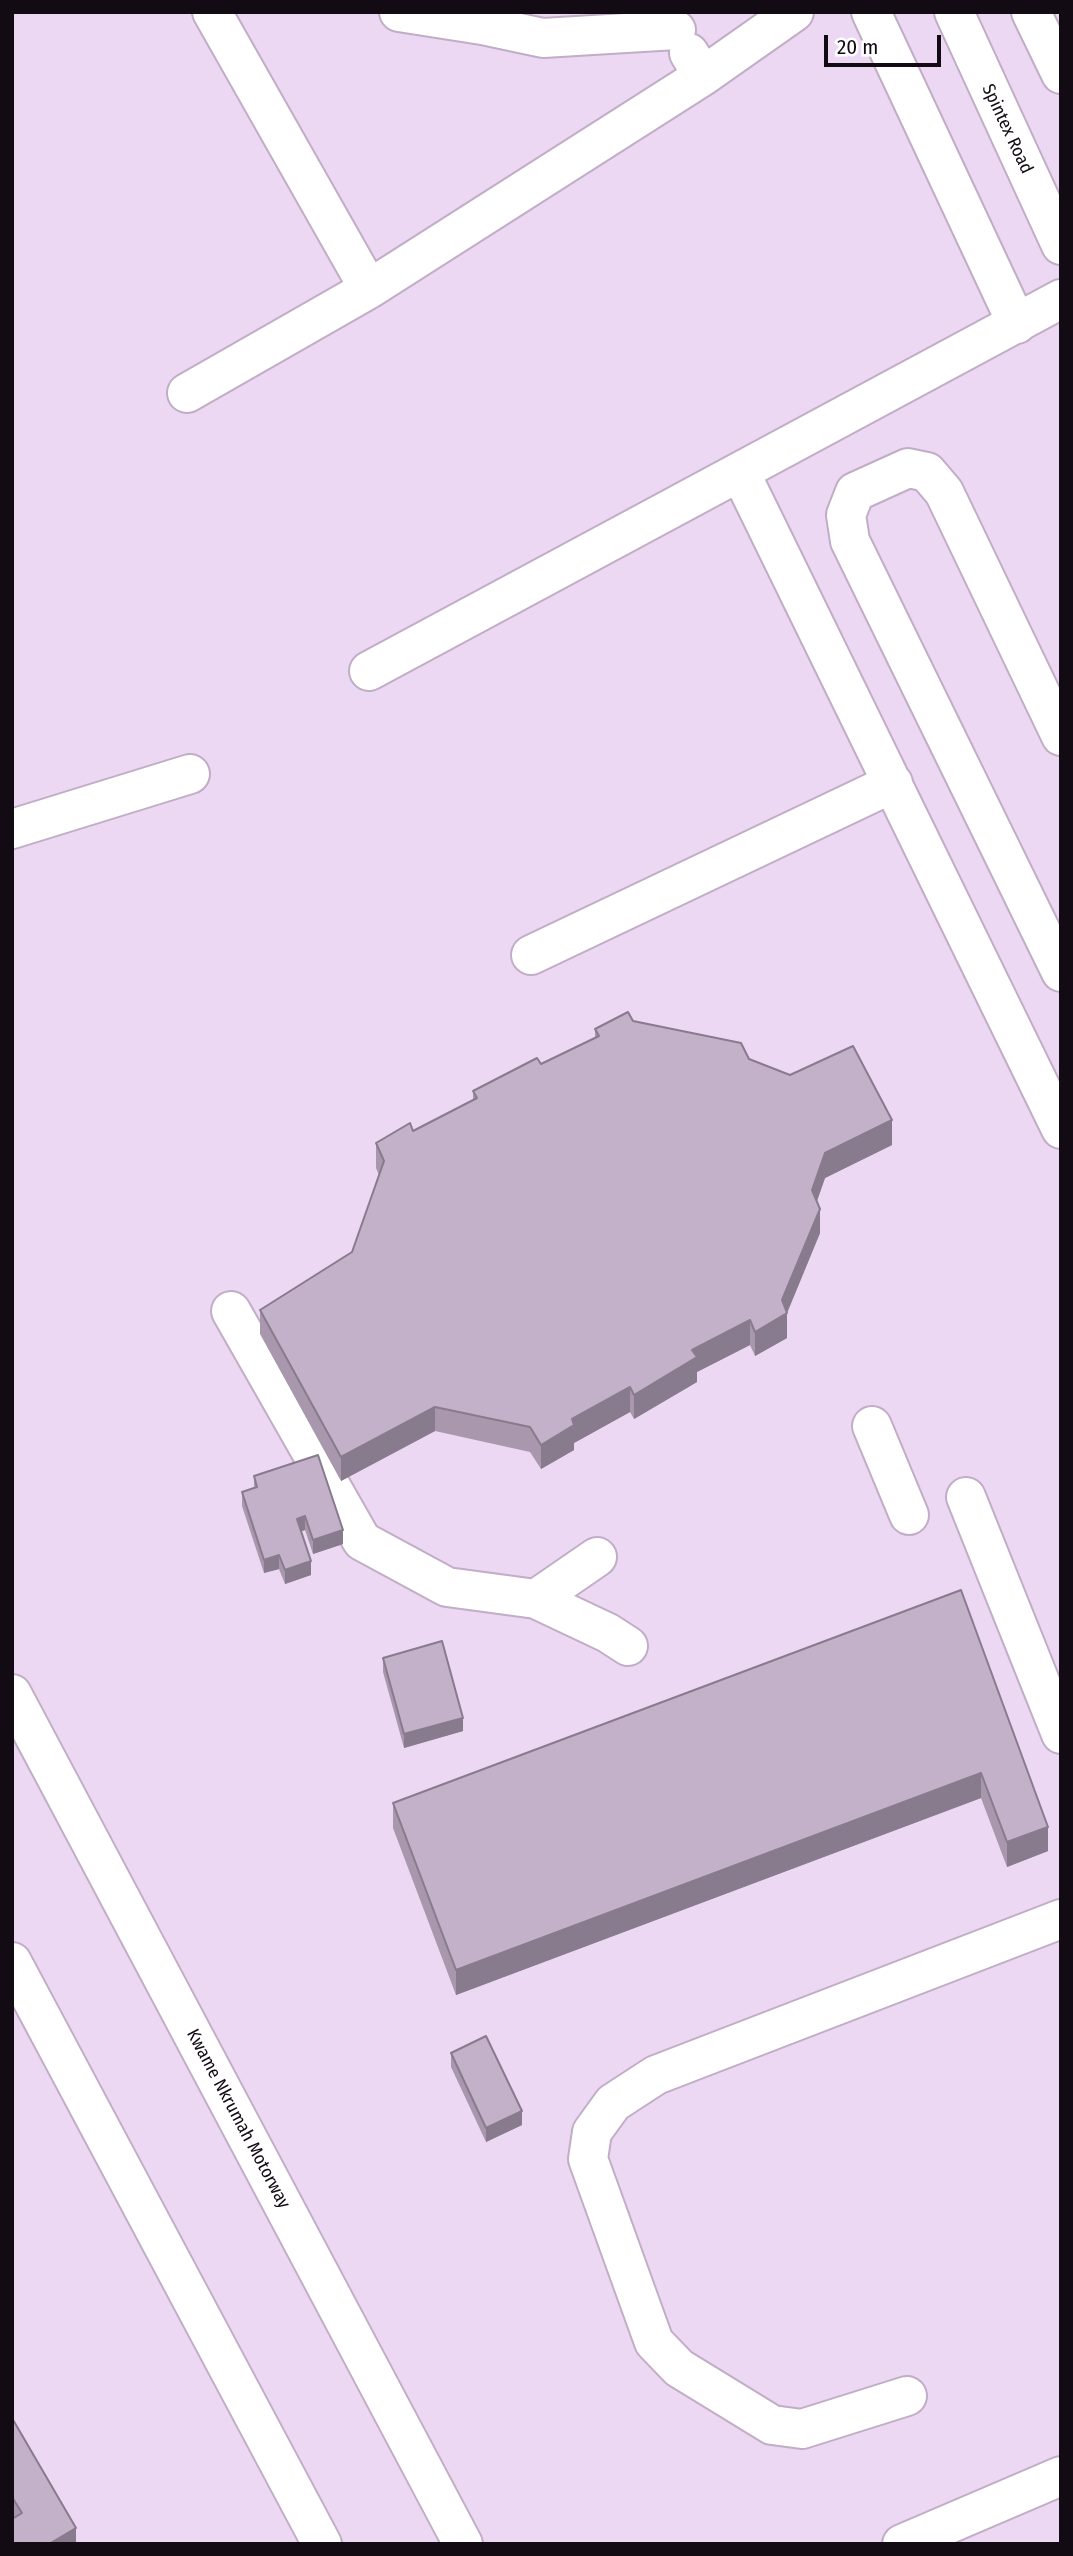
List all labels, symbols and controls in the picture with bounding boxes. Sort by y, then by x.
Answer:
scale bar [828,21,945,65]
text: 20 m [837,34,878,60]
street label: Spintex Road [977,81,1037,177]
street label: Kwame Nkrumah Motorway [182,2026,294,2212]

